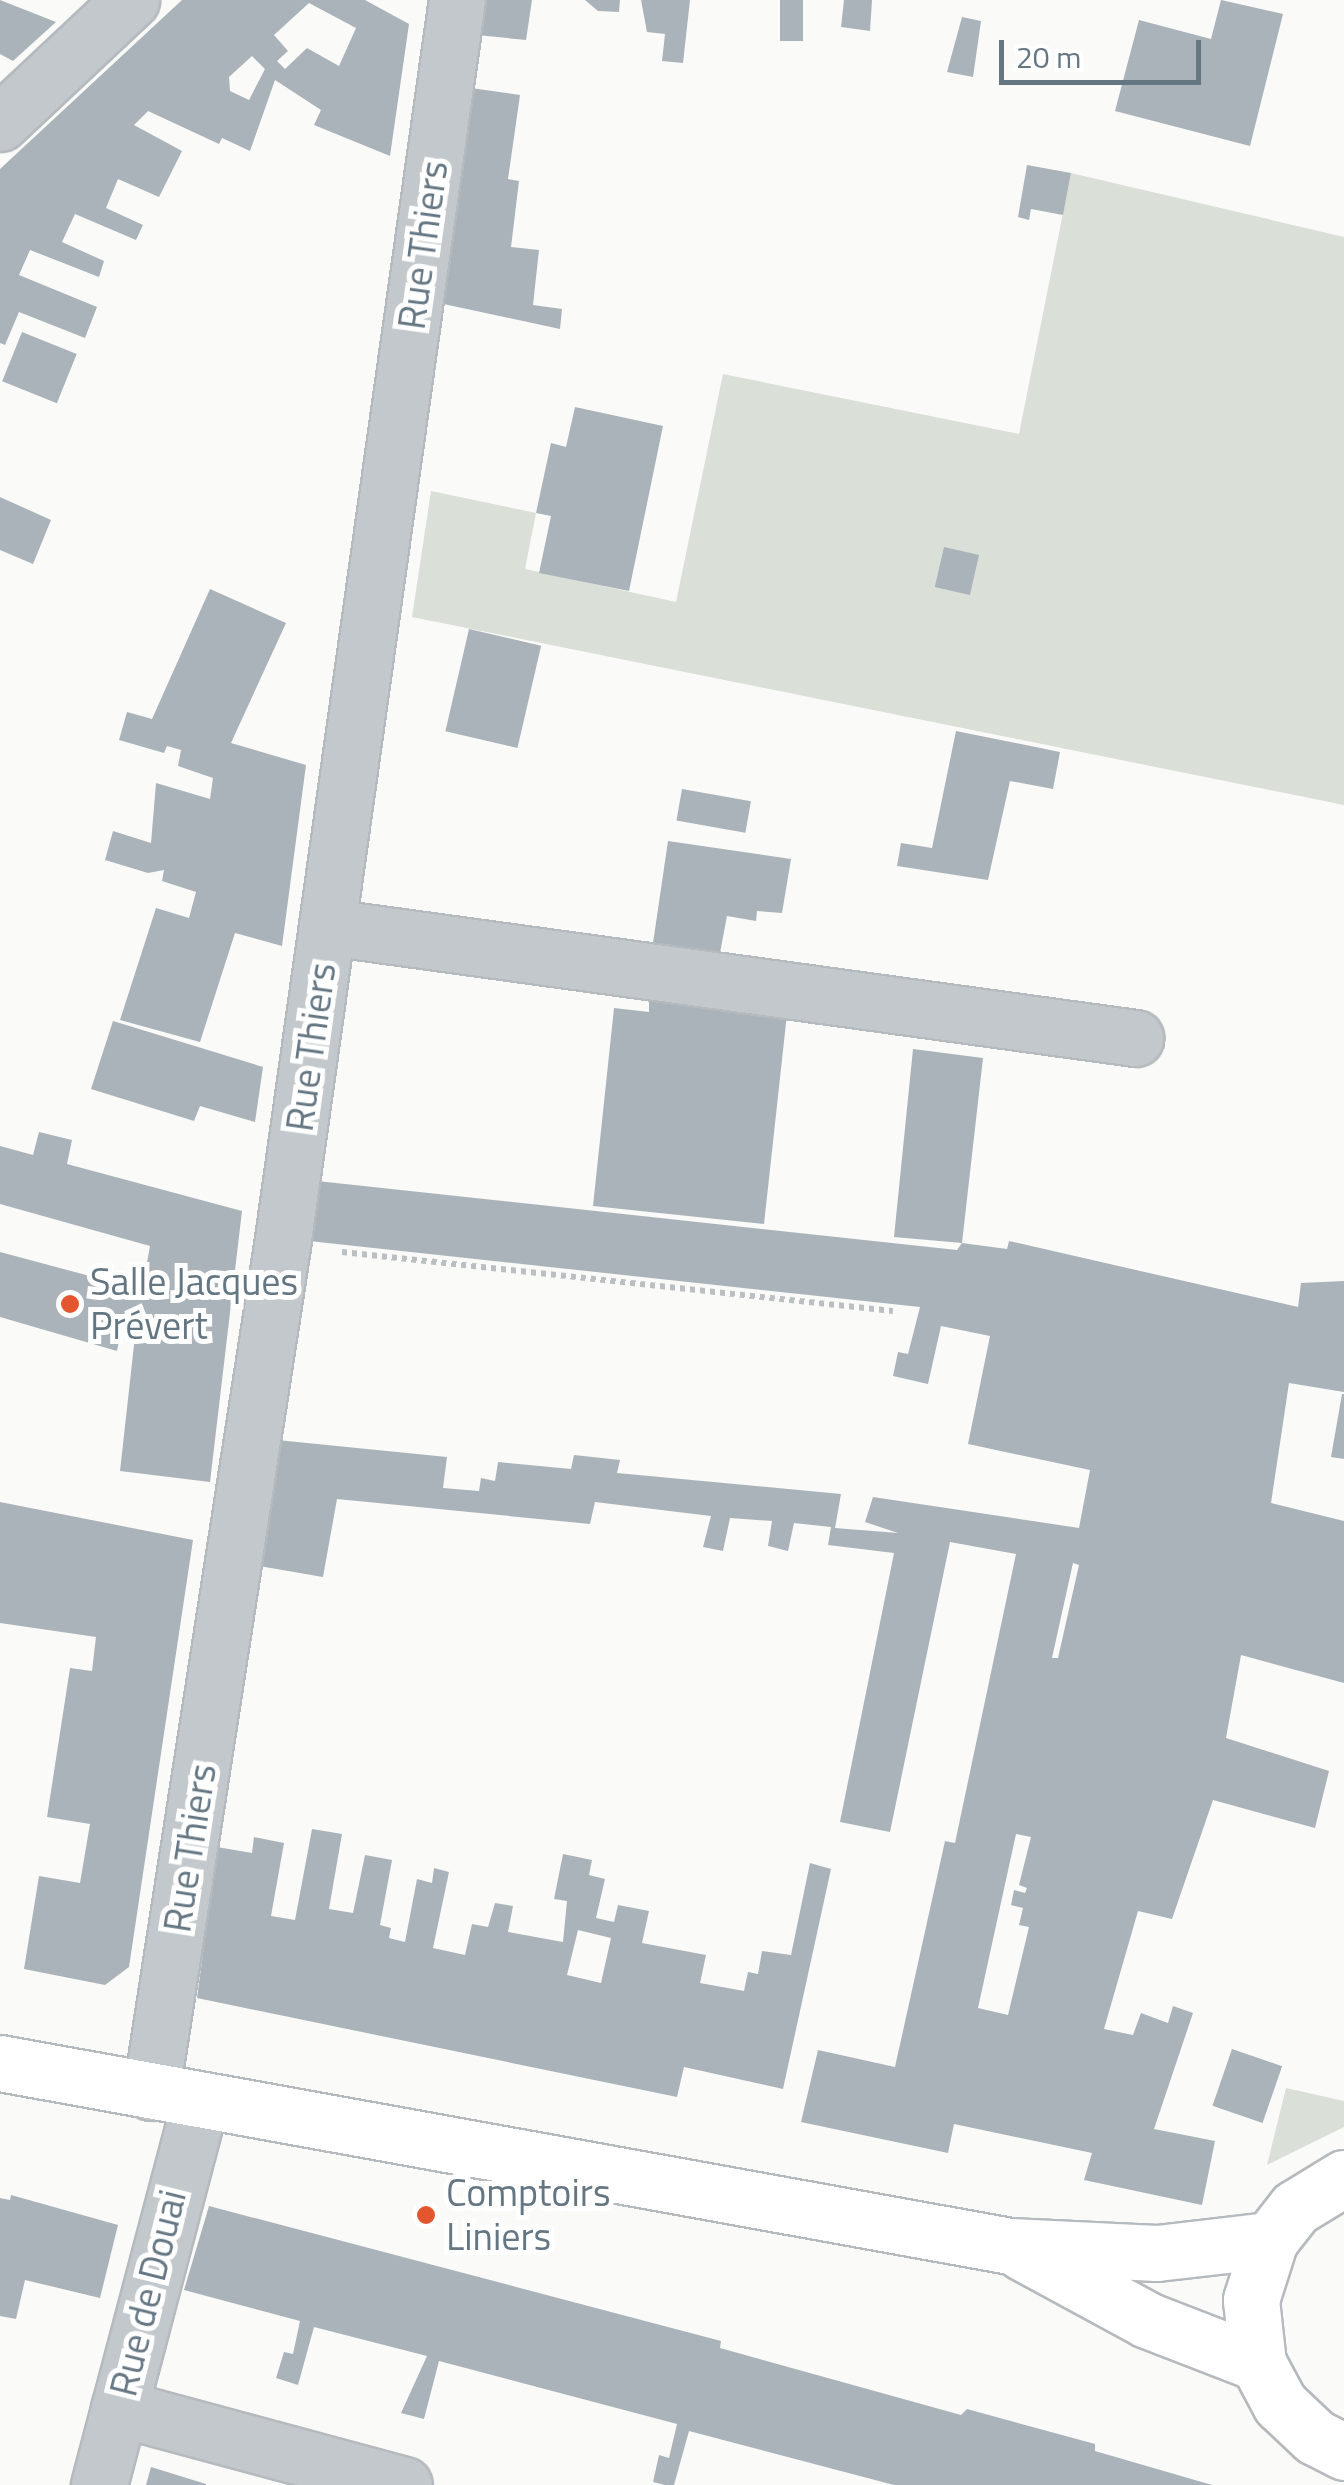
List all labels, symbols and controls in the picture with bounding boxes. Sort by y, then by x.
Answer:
scale bar [1004,20,1206,82]
text: 20 m [1016,34,1081,80]
street label: Rue Thiers [389,158,457,332]
street label: Rue Thiers [277,960,345,1134]
place label: Salle Jacques Prévert [90,1259,298,1348]
marker: Salle Jacques Prévert [59,1293,81,1315]
street label: Rue Thiers [154,1761,226,1935]
place label: Comptoirs Liniers [446,2170,611,2260]
street label: Rue de Douai [100,2185,196,2401]
marker: Comptoirs Liniers [415,2204,437,2226]

